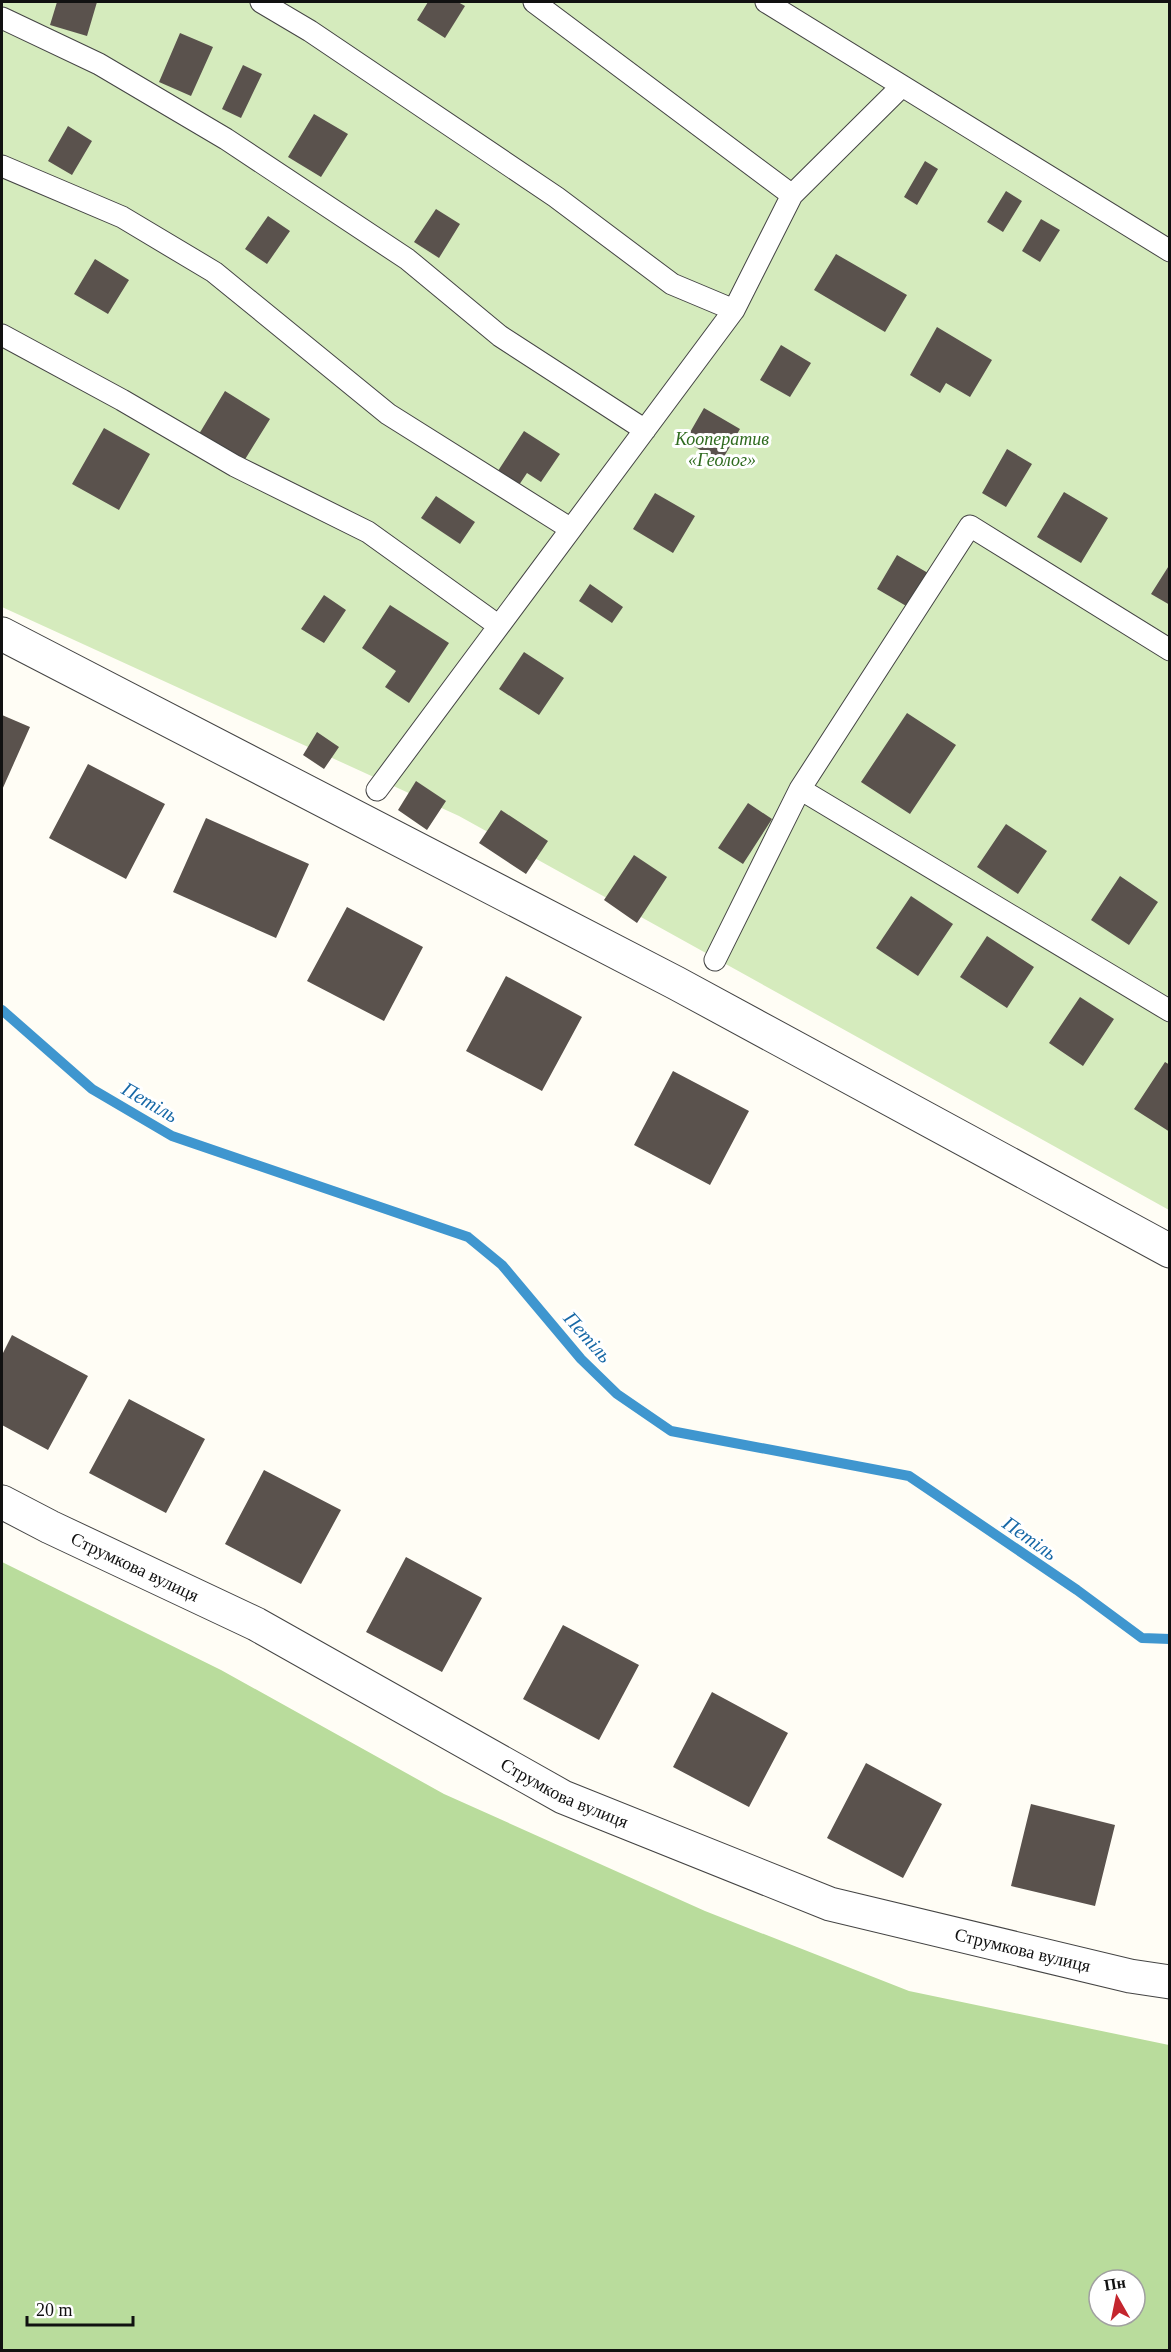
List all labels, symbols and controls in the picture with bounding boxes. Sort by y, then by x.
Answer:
park label: Кооператив «Геолог» [674,429,769,470]
water label: Петіль [117,1077,182,1127]
water label: Петіль [559,1306,617,1367]
water label: Петіль [998,1511,1061,1564]
street label: Струмкова вулиця [68,1528,202,1606]
street label: Струмкова вулиця [497,1754,631,1832]
street label: Струмкова вулиця [953,1924,1093,1976]
north arrow [1087,2268,1147,2328]
text: Пн [1103,2274,1127,2294]
scale bar [27,2289,134,2327]
text: 20 m [36,2300,73,2320]

